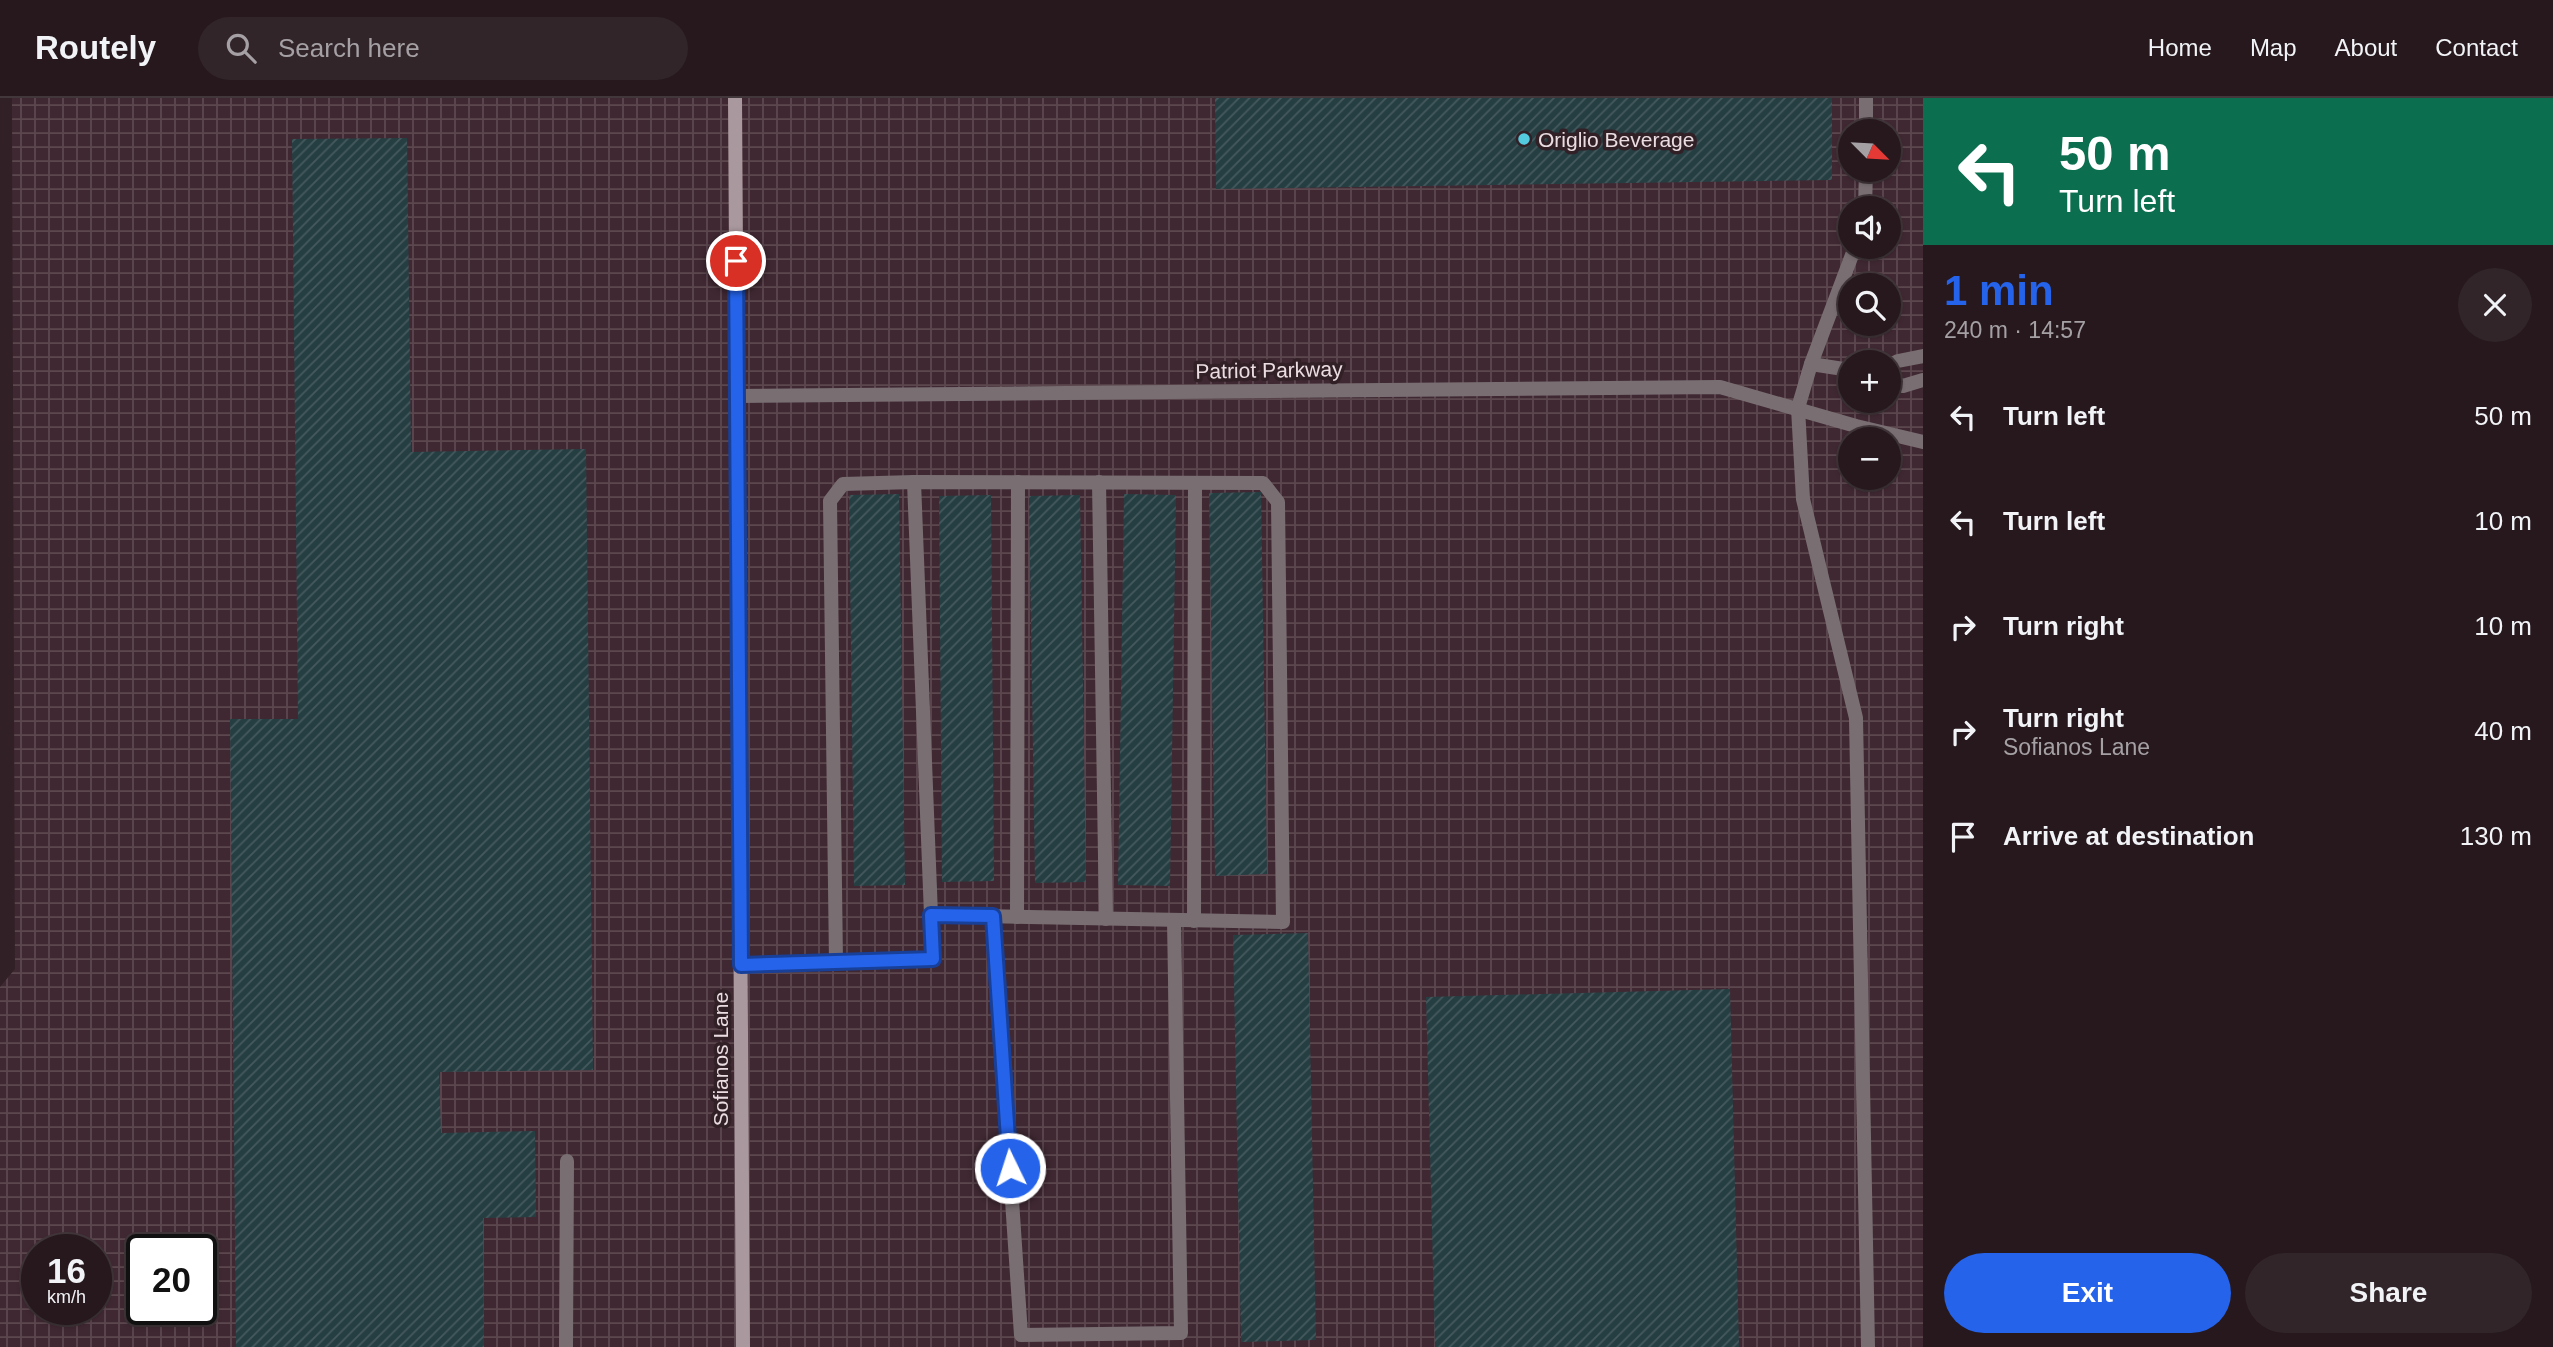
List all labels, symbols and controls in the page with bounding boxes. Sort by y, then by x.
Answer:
search box [198,17,688,80]
text: Routely [35,29,156,66]
icon: search [222,29,260,67]
text: Search here [278,33,420,63]
text: Home [2148,34,2212,61]
text: Map [2250,34,2297,61]
text: About [2335,34,2397,61]
text: Contact [2435,34,2518,61]
north arrow [1838,119,1900,182]
map controls [1838,119,1901,490]
icon: left [1944,126,2035,217]
text: 50 m [2059,126,2171,180]
place label: Origlio Beverage [1538,128,1694,151]
marker: Origlio Beverage [1516,131,1532,147]
text: Turn left [2059,183,2175,219]
button: sound [1838,196,1901,259]
pin [706,231,766,291]
icon: arrive [717,242,755,280]
text: 1 min [1944,267,2054,314]
button: close [2458,268,2532,342]
button: search [1838,273,1901,336]
text: 240 m · 14:57 [1944,317,2086,343]
button: + [1838,350,1901,413]
street label: Patriot Parkway [1195,357,1343,383]
icon: left [1944,398,1982,436]
text: Turn left [2003,401,2105,431]
text: 50 m [2474,401,2532,431]
button: − [1838,427,1901,490]
icon: left [1944,503,1982,541]
text: Turn left [2003,506,2105,536]
text: 10 m [2474,506,2532,536]
icon: right [1944,608,1982,646]
text: Turn right [2003,611,2124,641]
text: 10 m [2474,611,2532,641]
text: Turn right [2003,703,2124,733]
icon: right [1944,713,1982,751]
text: 40 m [2474,716,2532,746]
text: Sofianos Lane [2003,734,2150,760]
icon: arrive [1944,818,1982,856]
text: Arrive at destination [2003,821,2254,851]
text: 130 m [2460,821,2532,851]
street label: Sofianos Lane [709,992,732,1126]
position arrow [973,1131,1047,1205]
speed limit sign: 20 [126,1234,217,1325]
text: 16 [47,1251,86,1290]
button: Exit [1944,1253,2231,1333]
button: Share [2245,1253,2532,1333]
text: km/h [47,1287,86,1307]

